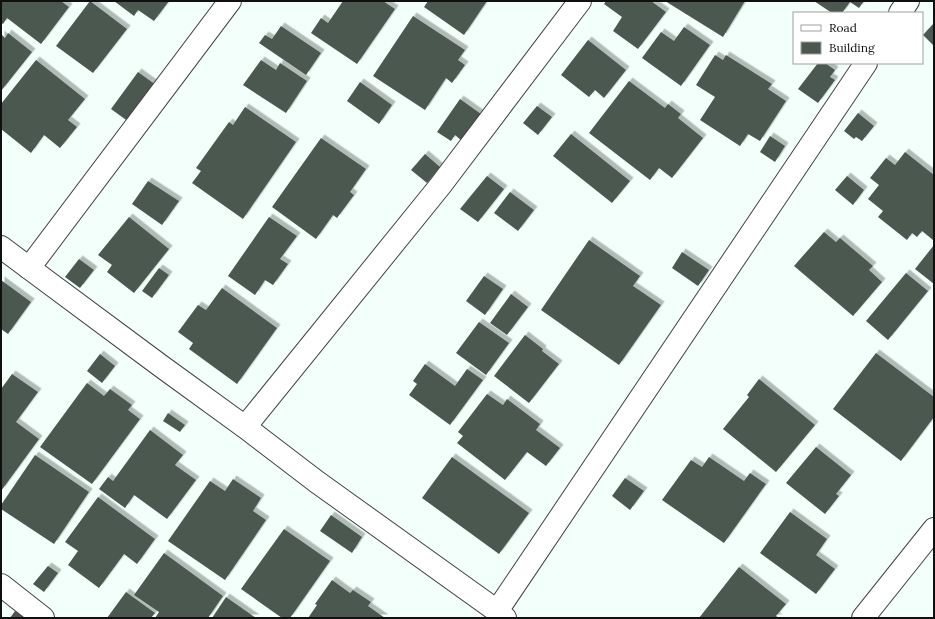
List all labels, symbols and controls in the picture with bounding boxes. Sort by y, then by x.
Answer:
legend [793,12,923,64]
text: Road [829,20,857,35]
text: Building [829,40,875,55]

